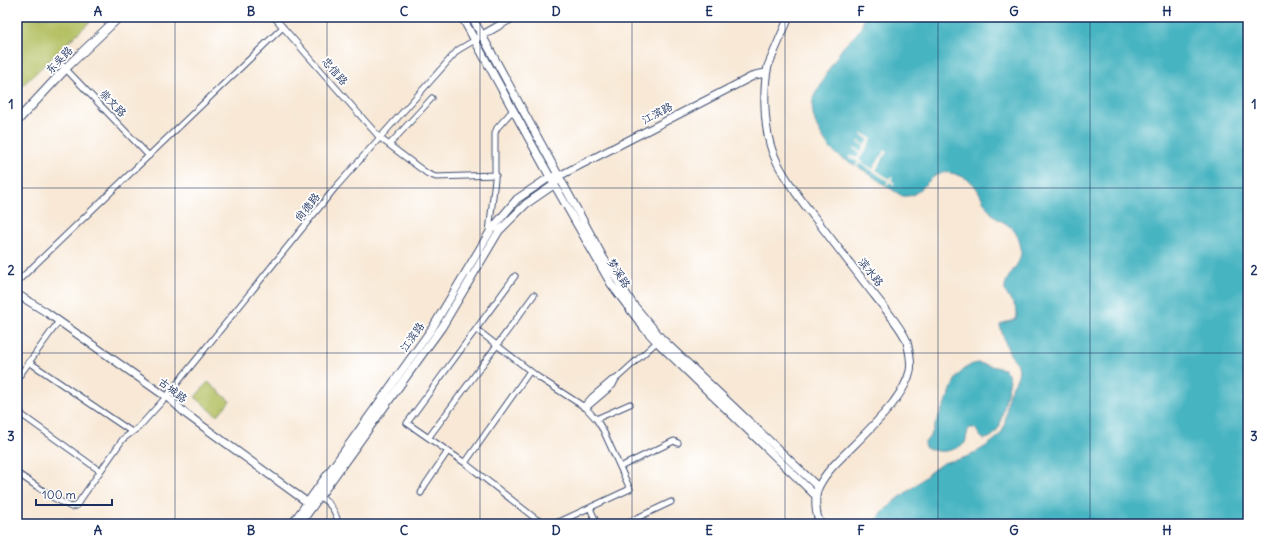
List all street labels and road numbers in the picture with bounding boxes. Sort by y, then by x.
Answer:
street label: 东吴路 [43,43,75,77]
street label: 忠信路 [319,54,351,88]
street label: 崇文路 [97,86,129,120]
street label: 江滨路 [639,99,675,127]
street label: 尚德路 [291,190,323,224]
street label: 梦溪路 [604,255,634,291]
street label: 滨水路 [855,255,887,289]
street label: 江滨路 [397,319,427,355]
street label: 古城路 [156,374,190,406]

